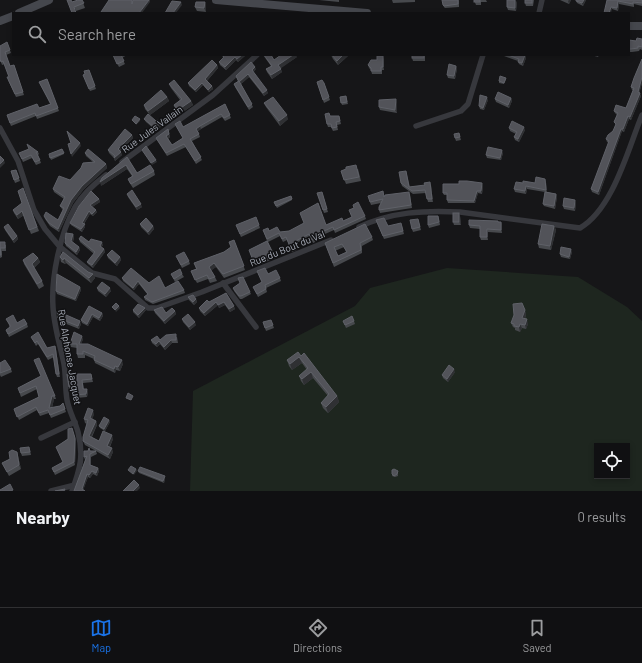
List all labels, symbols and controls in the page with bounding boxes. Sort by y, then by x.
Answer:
search box [12,12,630,56]
icon: search [26,23,48,45]
text: Search here [58,25,136,43]
street label: Rue Jules Vallain [119,103,185,155]
street label: Rue du Bout du Val [248,227,326,269]
street label: Rue Alphonse Jacquet [56,308,84,406]
map controls [594,443,630,479]
button: locate [594,443,630,479]
text: Nearby [16,507,70,527]
text: 0 results [577,509,626,525]
tab: Map [90,617,112,654]
tab: Directions [293,617,342,654]
tab: Saved [523,617,552,654]

